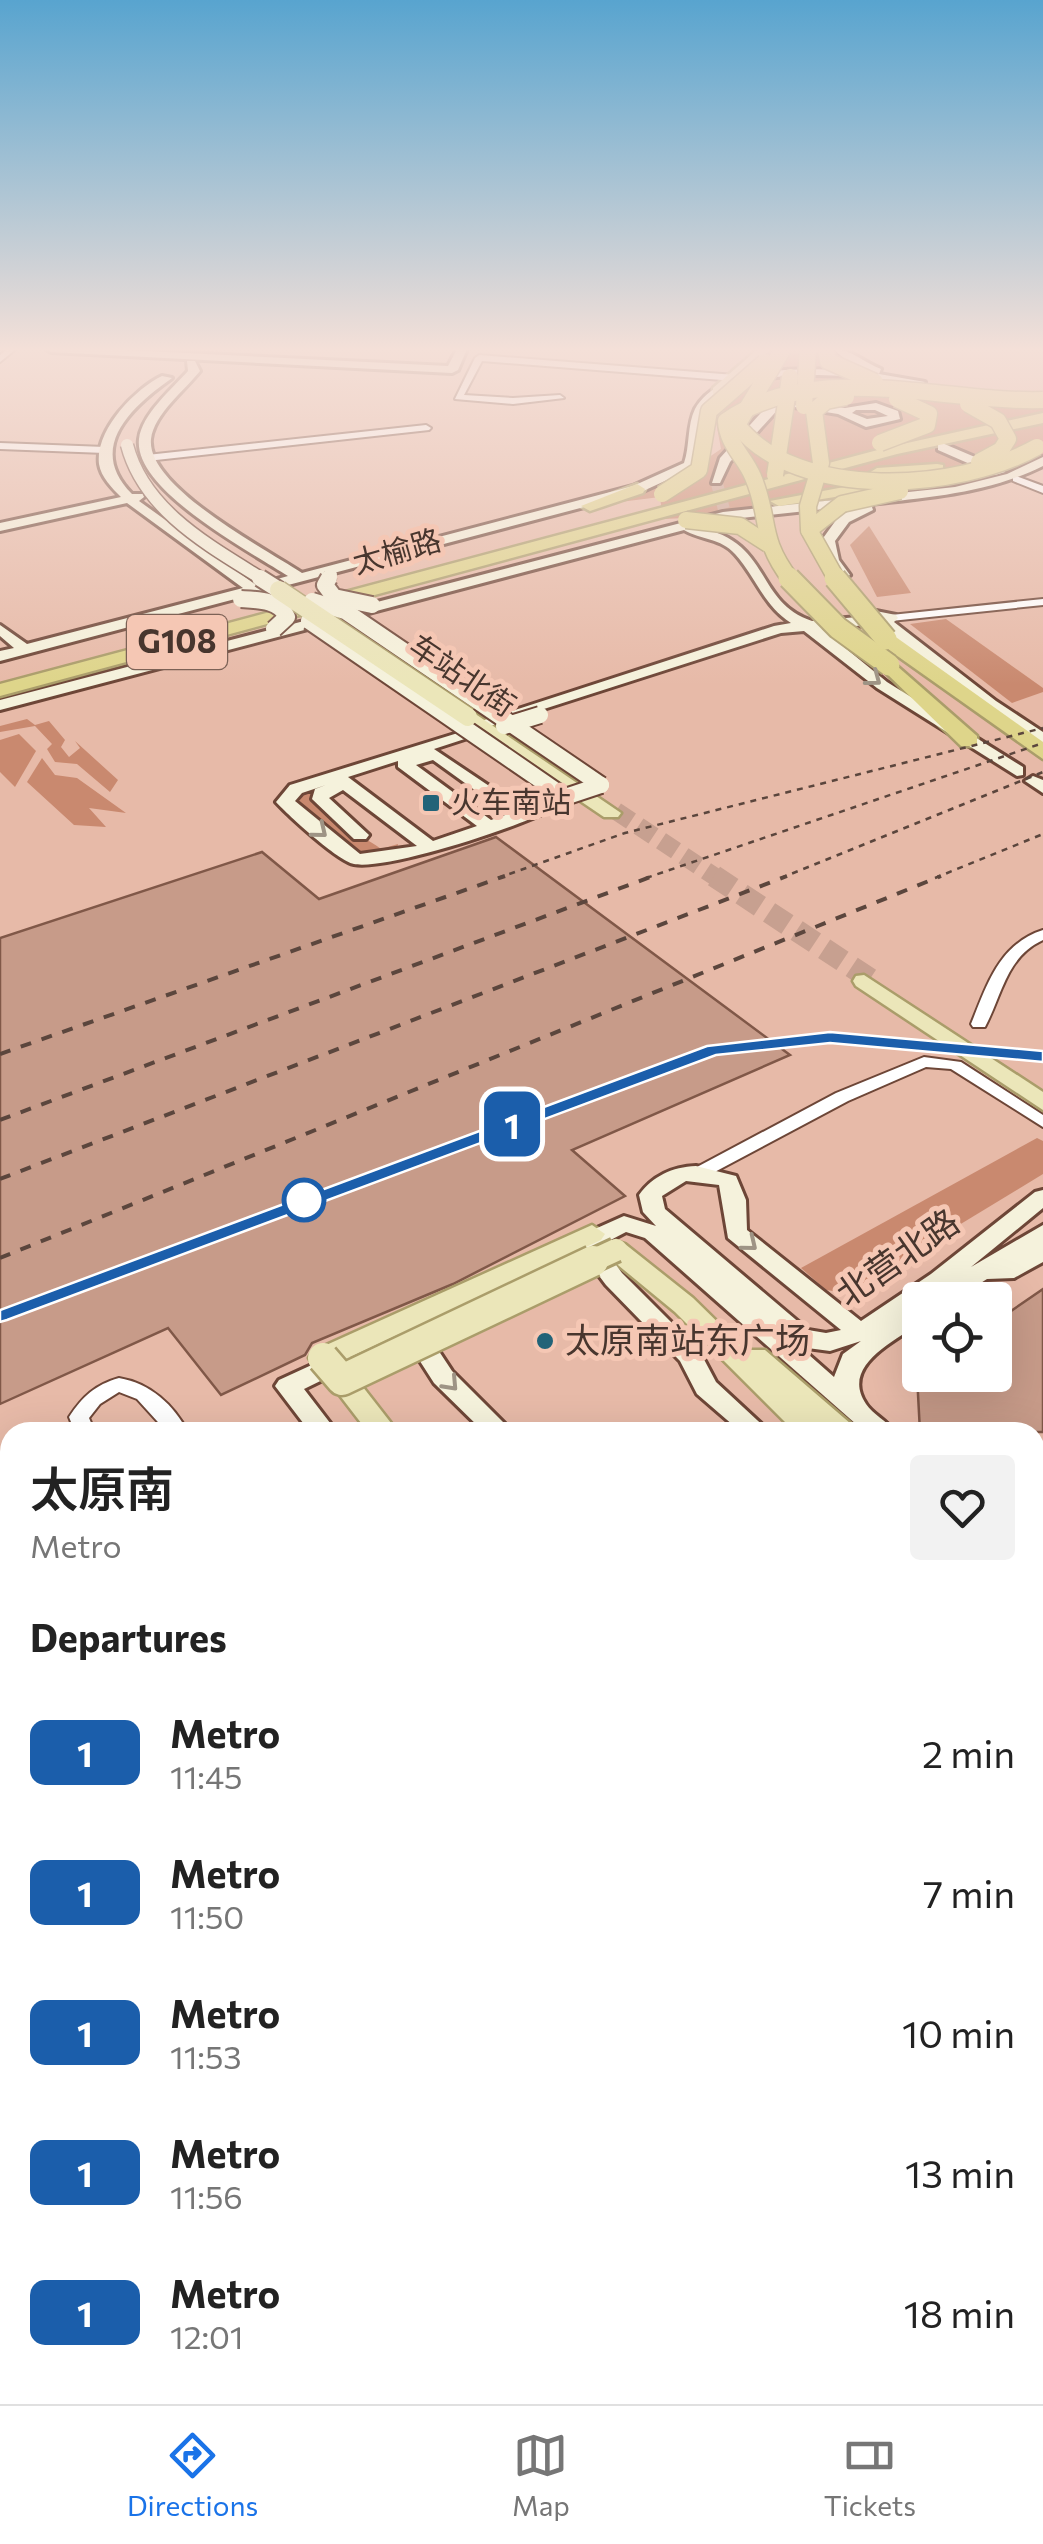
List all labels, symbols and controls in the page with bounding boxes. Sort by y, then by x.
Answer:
street label: 太榆路 [348,519,445,580]
road number: G108 [127,615,227,669]
street label: 车站北街 [403,625,523,723]
one-way arrow [863,667,881,684]
place label: 火车南站 [451,782,571,819]
marker: 火车南站 [420,792,442,814]
one-way arrow [309,819,327,837]
line badge: 1 [480,1092,544,1156]
text: 1 [504,1103,520,1146]
unlabelled marker [283,1179,325,1221]
street label: 北营北路 [827,1198,966,1314]
one-way arrow [739,1232,757,1250]
map controls [902,1282,1012,1392]
button: locate [902,1282,1012,1392]
place label: 太原南站东广场 [565,1317,810,1360]
marker: 太原南站东广场 [534,1330,556,1352]
one-way arrow [439,1372,457,1390]
button: heart [910,1455,1015,1560]
text: 太原南 [30,1458,174,1517]
text: Metro [30,1525,122,1565]
text: Departures [30,1613,227,1660]
text: Metro [170,1709,280,1756]
text: 2 min [922,1729,1015,1776]
text: 1 [77,1731,93,1774]
text: 11:45 [170,1756,243,1796]
text: Metro [170,1849,280,1896]
text: 7 min [923,1869,1015,1916]
text: 1 [77,1871,93,1914]
text: 11:50 [170,1896,244,1936]
text: Metro [170,1989,280,2036]
text: 10 min [902,2009,1015,2056]
text: 1 [77,2011,93,2054]
text: 11:53 [170,2036,242,2076]
text: Metro [170,2129,280,2176]
text: 13 min [905,2149,1015,2196]
text: 1 [77,2151,93,2194]
text: 11:56 [170,2176,243,2216]
text: Metro [170,2269,280,2316]
text: 18 min [904,2289,1015,2336]
text: 1 [77,2291,93,2334]
text: 12:01 [170,2316,244,2356]
tab: Directions [127,2428,258,2522]
tab: Map [512,2428,570,2522]
tab: Tickets [824,2428,916,2522]

